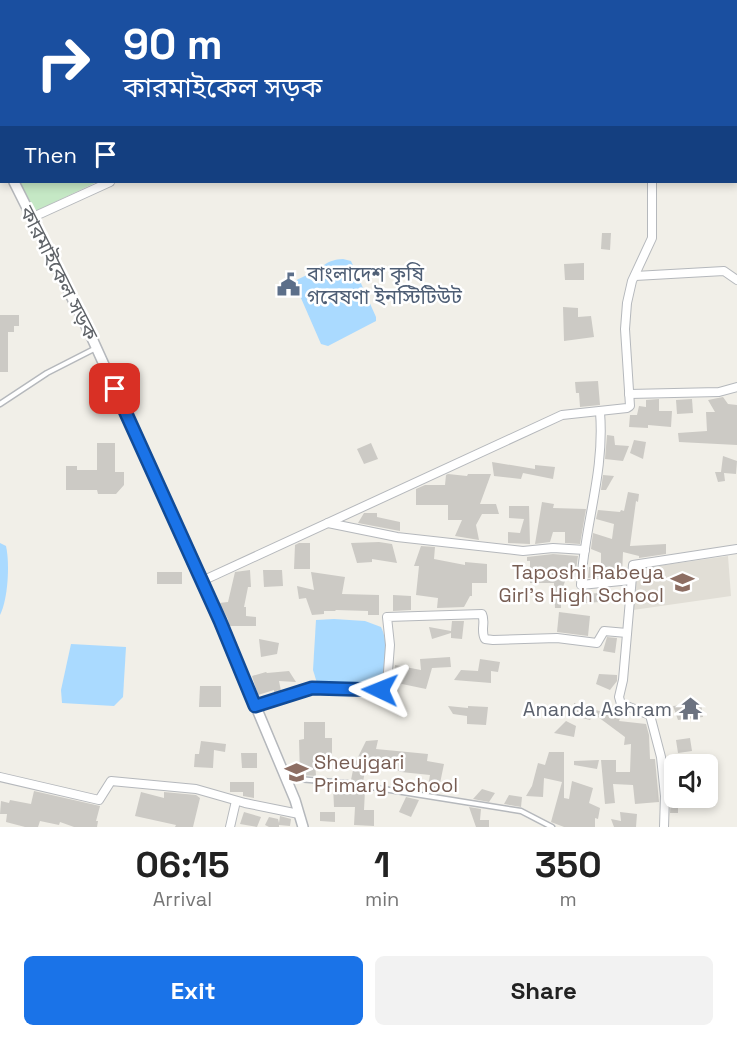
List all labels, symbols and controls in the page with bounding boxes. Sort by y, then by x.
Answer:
text: 90 m [123,18,223,71]
icon: right [24,24,102,102]
text: কারমাইকেল সড়ক [123,70,322,105]
icon: arrive [89,138,122,171]
text: Then [24,141,77,169]
street label: কারমাইকেল সড়ক [13,200,104,345]
place label: বাংলাদেশ কৃষি গবেষণা ইনস্টিটিউট [306,261,463,310]
public building icon: বাংলাদেশ কৃষি গবেষণা ইনস্টিটিউট [276,272,302,298]
pin [89,363,140,414]
icon: arrive [98,372,131,405]
place label: Taposhi Rabeya Girl's High School [498,559,664,608]
school or university icon: Taposhi Rabeya Girl's High School [669,570,695,596]
position arrow [348,658,412,722]
place label: Ananda Ashram [523,696,672,722]
temple icon: Ananda Ashram [677,696,703,722]
place label: Sheujgari Primary School [314,749,458,798]
map controls [664,754,718,808]
button: sound [664,754,718,808]
school or university icon: Sheujgari Primary School [283,760,309,786]
text: 06:15 [135,842,230,888]
text: 1 [374,842,390,888]
text: 350 [535,842,602,888]
text: Arrival [153,886,212,912]
text: min [365,886,399,912]
text: m [560,886,577,912]
button: Exit [24,956,363,1025]
button: Share [375,956,713,1025]

